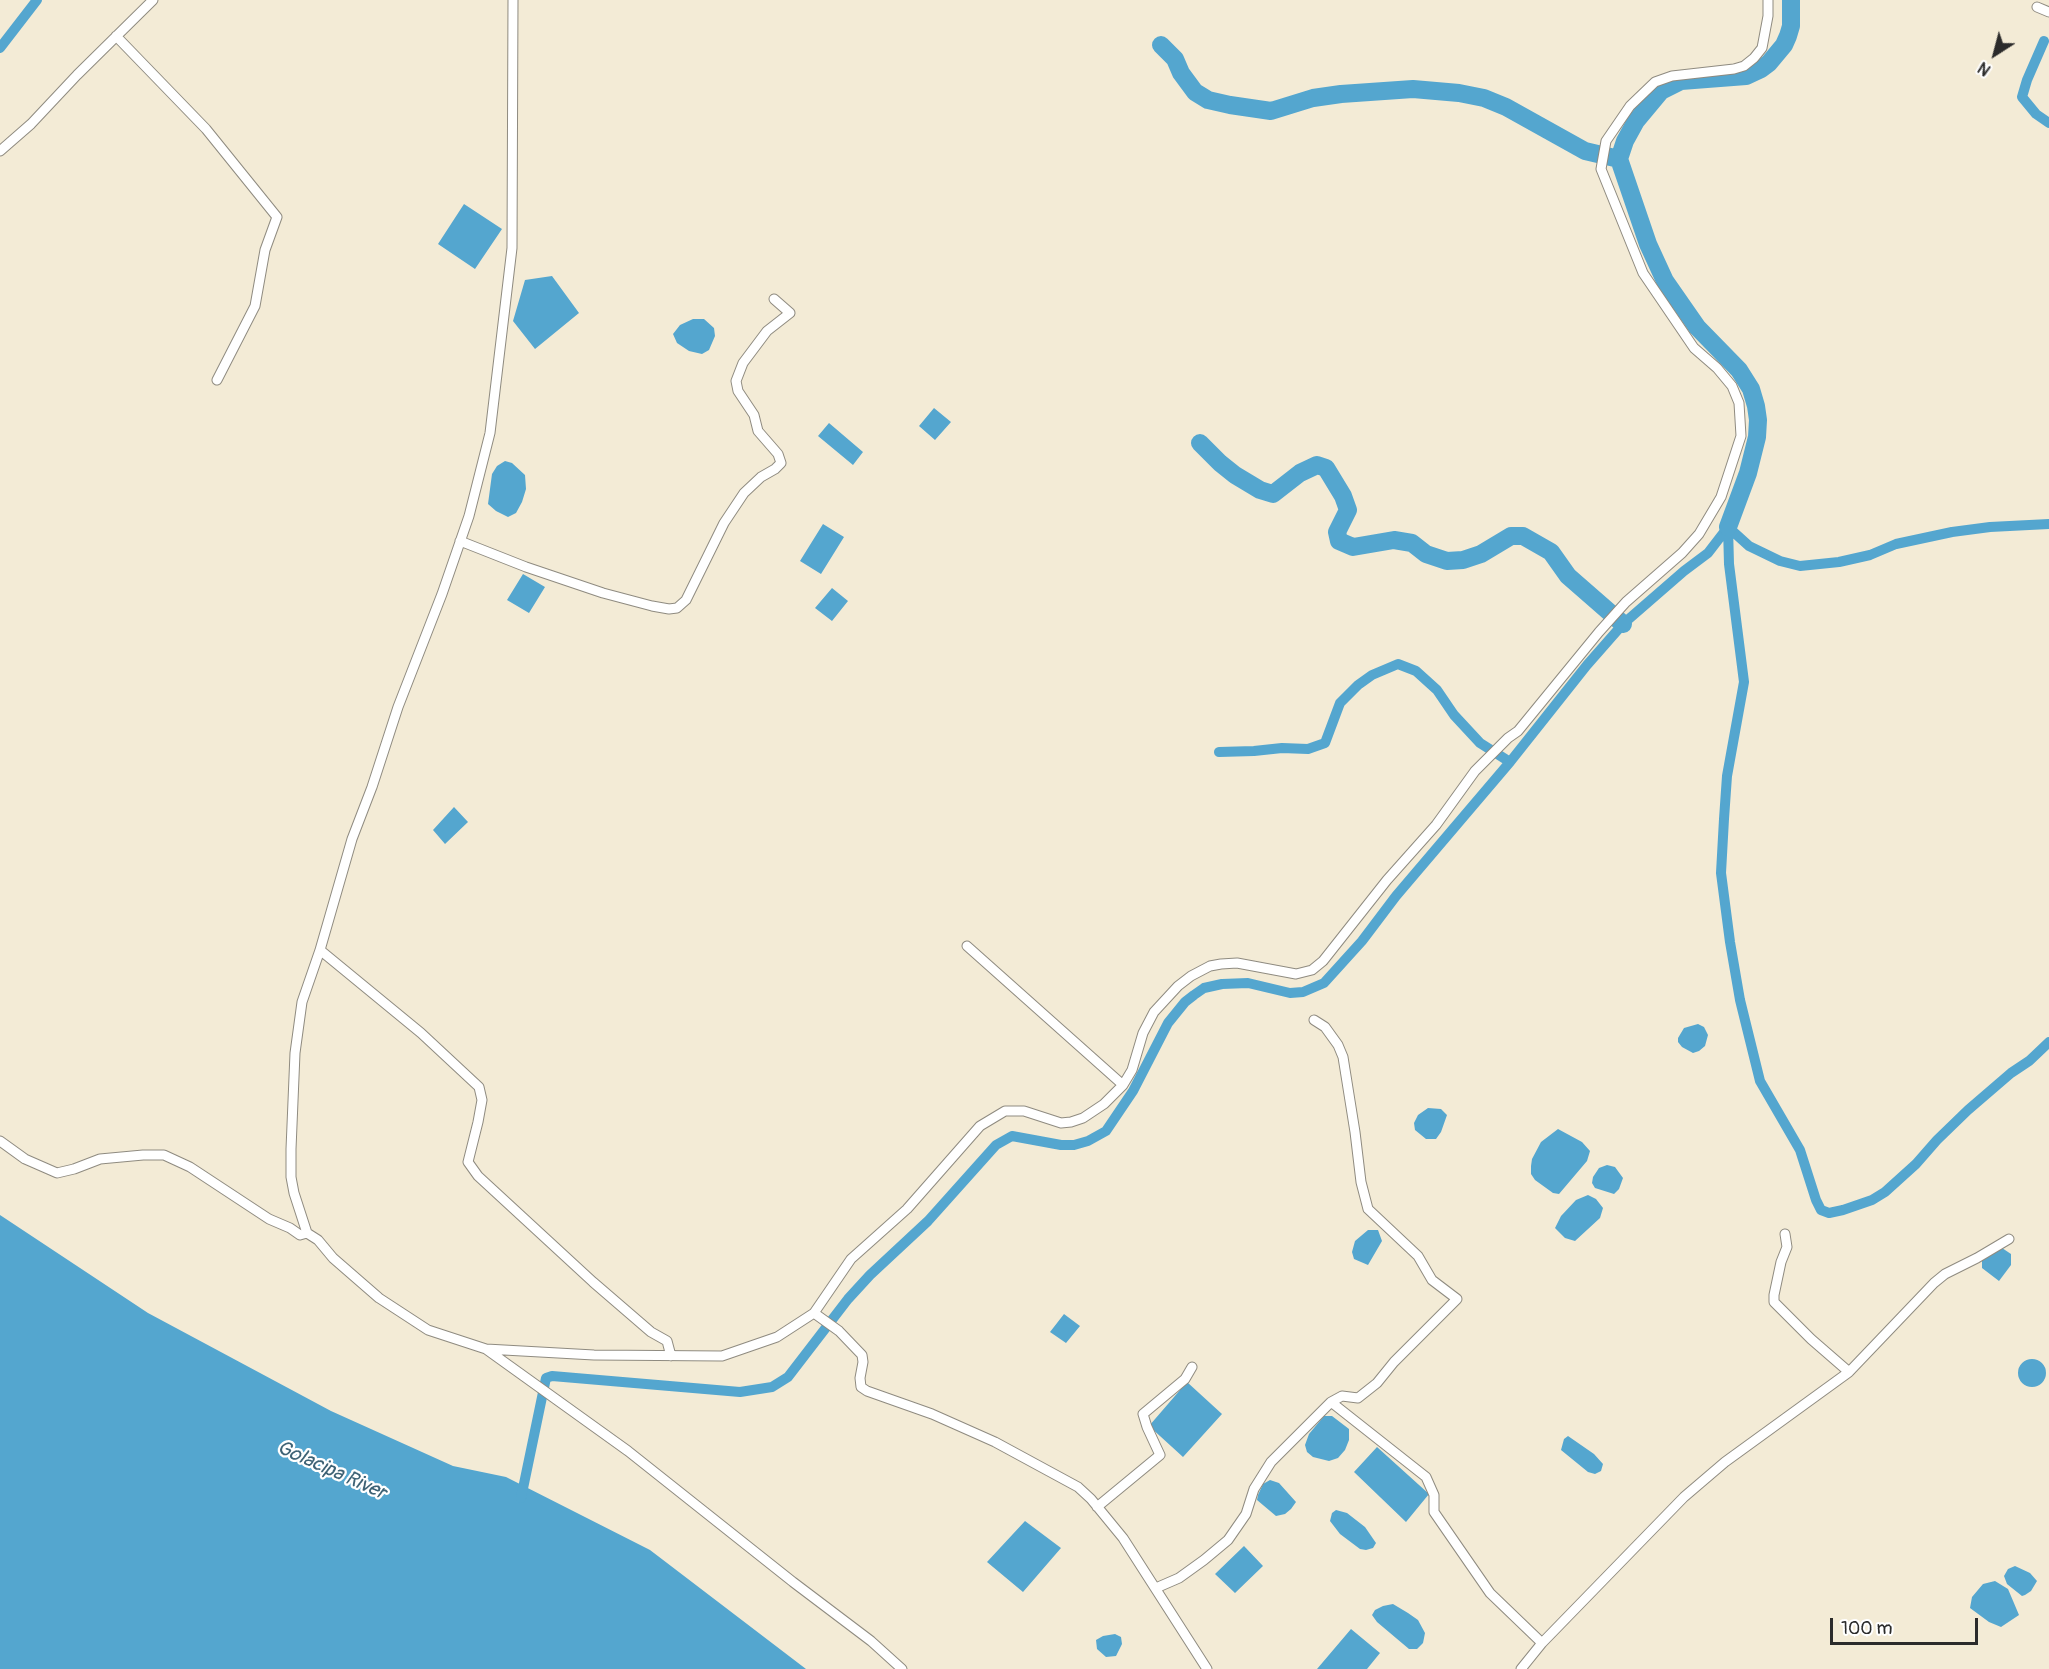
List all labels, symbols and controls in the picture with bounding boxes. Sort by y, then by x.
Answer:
north arrow [1965,24,2025,84]
text: N [1974,57,1995,80]
water label: Golacipa River [273,1436,389,1506]
scale bar [1833,1606,1982,1644]
text: 100 m [1841,1617,1893,1640]

